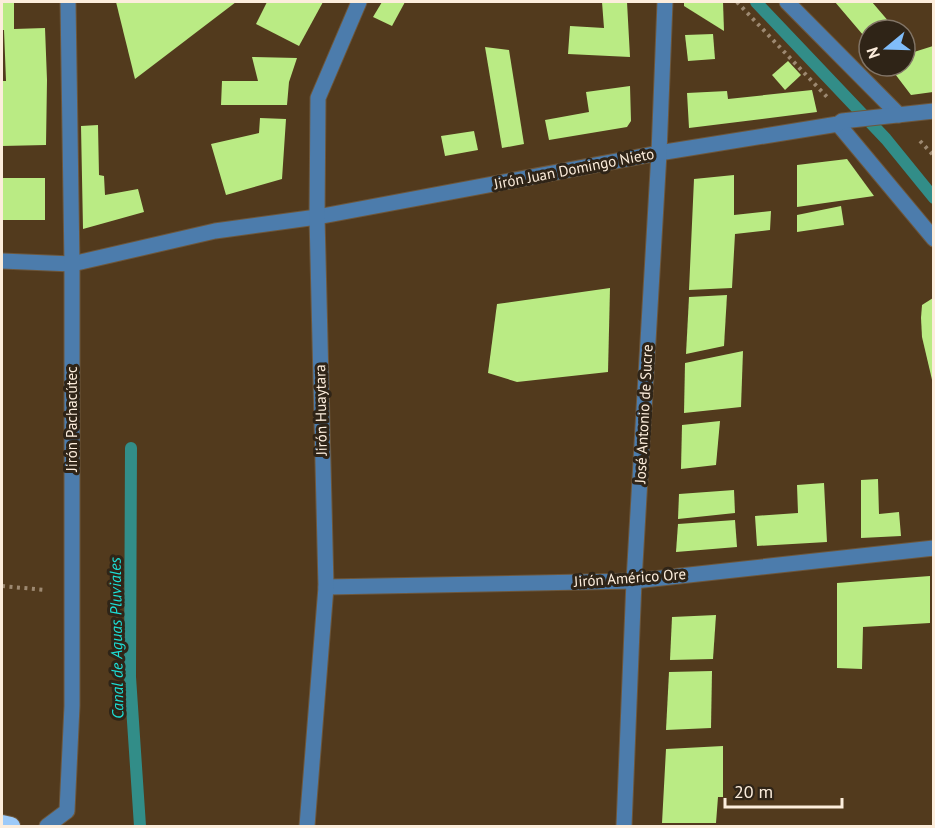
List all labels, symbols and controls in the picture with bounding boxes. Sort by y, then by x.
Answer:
north arrow [857,18,917,78]
text: N [862,45,884,61]
street label: Jirón Juan Domingo Nieto [491,144,656,194]
street label: José Antonio de Sucre [630,344,657,485]
street label: Jirón Huaytara [310,364,331,457]
street label: Jirón Pachacútec [62,366,81,473]
water label: Canal de Aguas Pluviales [105,556,127,719]
street label: Jirón Américo Ore [572,564,687,591]
scale bar [725,771,842,809]
text: 20 m [734,780,773,803]

